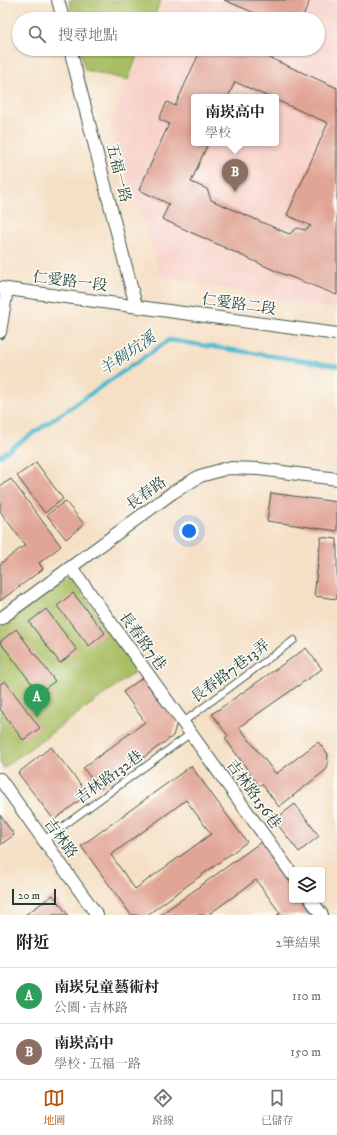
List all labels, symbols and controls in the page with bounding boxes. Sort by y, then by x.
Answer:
search box [12,12,325,56]
icon: search [26,23,48,45]
text: 搜尋地點 [58,26,118,45]
popup [191,94,279,146]
text: 南崁高中 [205,103,265,122]
text: 學校 [205,125,231,141]
street label: 五福一路 [102,142,135,205]
pin: B [222,159,248,192]
street label: 仁愛路一段 [32,267,108,295]
street label: 仁愛路二段 [200,290,277,319]
water label: 羊稠坑溪 [95,327,161,380]
street label: 長春路 [123,472,170,514]
your location [179,521,199,541]
street label: 長春路7巷 [115,608,170,674]
street label: 長春路7巷13弄 [187,636,274,707]
pin: A [24,684,50,717]
street label: 吉林路132巷 [72,747,147,808]
street label: 吉林路156巷 [222,756,285,833]
street label: 吉林路 [40,815,82,862]
map controls [289,867,325,903]
button: layers [289,867,325,903]
scale bar [12,887,56,906]
text: 20 m [18,889,40,903]
text: 附近 [16,932,50,954]
text: 2筆結果 [276,935,321,951]
text: 南崁兒童藝術村 [54,978,159,997]
text: A [25,988,33,1004]
text: 110 m [292,988,321,1004]
text: 公園 · 吉林路 [54,1000,128,1016]
text: 南崁高中 [54,1034,114,1053]
text: B [25,1044,33,1060]
text: 150 m [290,1044,321,1060]
text: 學校 · 五福一路 [54,1056,141,1072]
tab: 地圖 [43,1087,65,1128]
tab: 路線 [152,1087,174,1128]
tab: 已儲存 [261,1087,294,1128]

